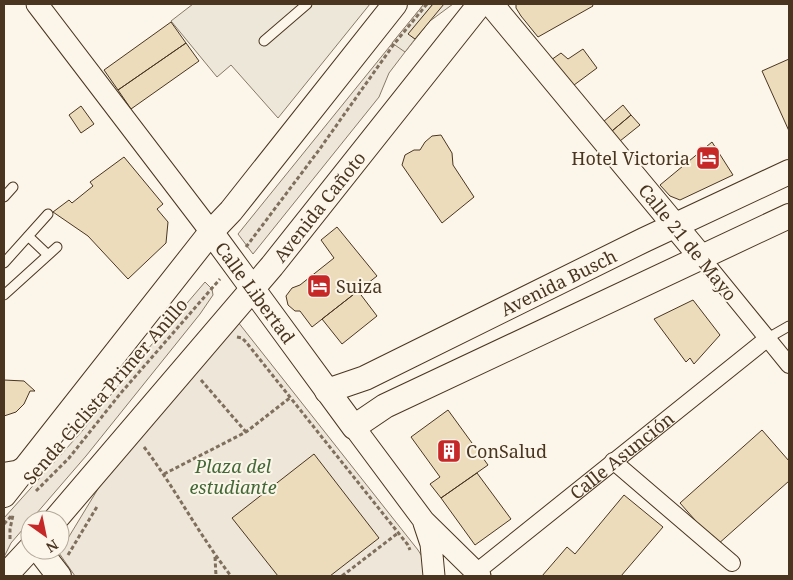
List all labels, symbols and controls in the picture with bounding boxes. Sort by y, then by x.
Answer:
hotel icon: Hotel Victoria [695,145,721,171]
street label: Avenida Cañoto [268,146,371,267]
place label: Hotel Victoria [571,146,690,170]
street label: Calle 21 de Mayo [633,178,743,306]
street label: Calle Libertad [210,237,301,348]
street label: Avenida Busch [496,243,621,321]
hotel icon: Suiza [306,273,332,299]
place label: Suiza [336,274,382,298]
street label: Senda Ciclista Primer Anillo [17,293,193,489]
street label: Calle Asunción [565,406,679,505]
building icon: ConSalud [436,438,462,464]
place label: ConSalud [466,439,547,463]
park label: Plaza del estudiante [189,454,277,499]
north arrow [20,510,70,560]
text: N [43,535,62,557]

